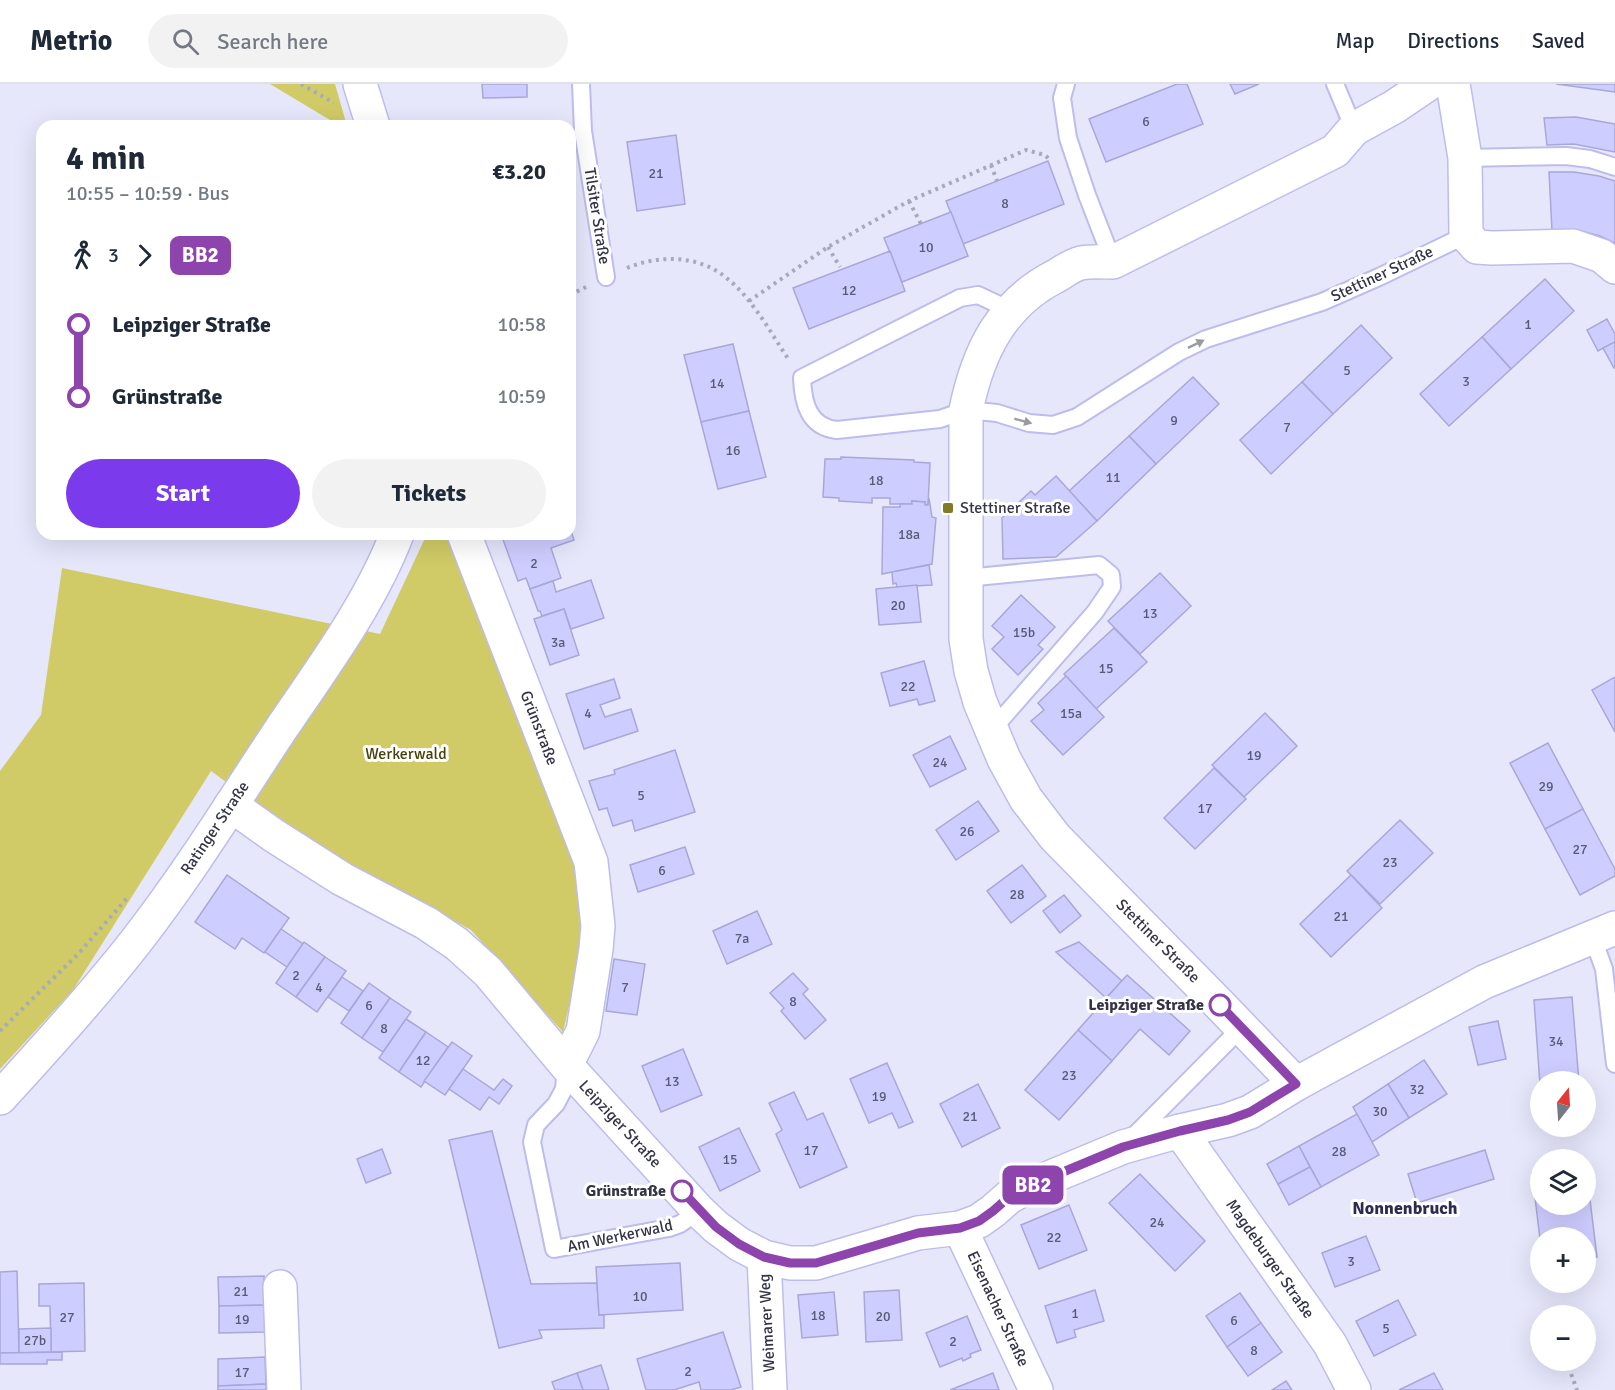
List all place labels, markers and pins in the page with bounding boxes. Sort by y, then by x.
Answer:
place label: Stettiner Straße [960,498,1071,518]
marker: Stettiner Straße [941,501,955,515]
marker: Leipziger Straße [1209,994,1231,1016]
place label: Leipziger Straße [1088,995,1204,1015]
marker: Grünstraße [671,1180,693,1202]
place label: Grünstraße [586,1181,666,1201]

